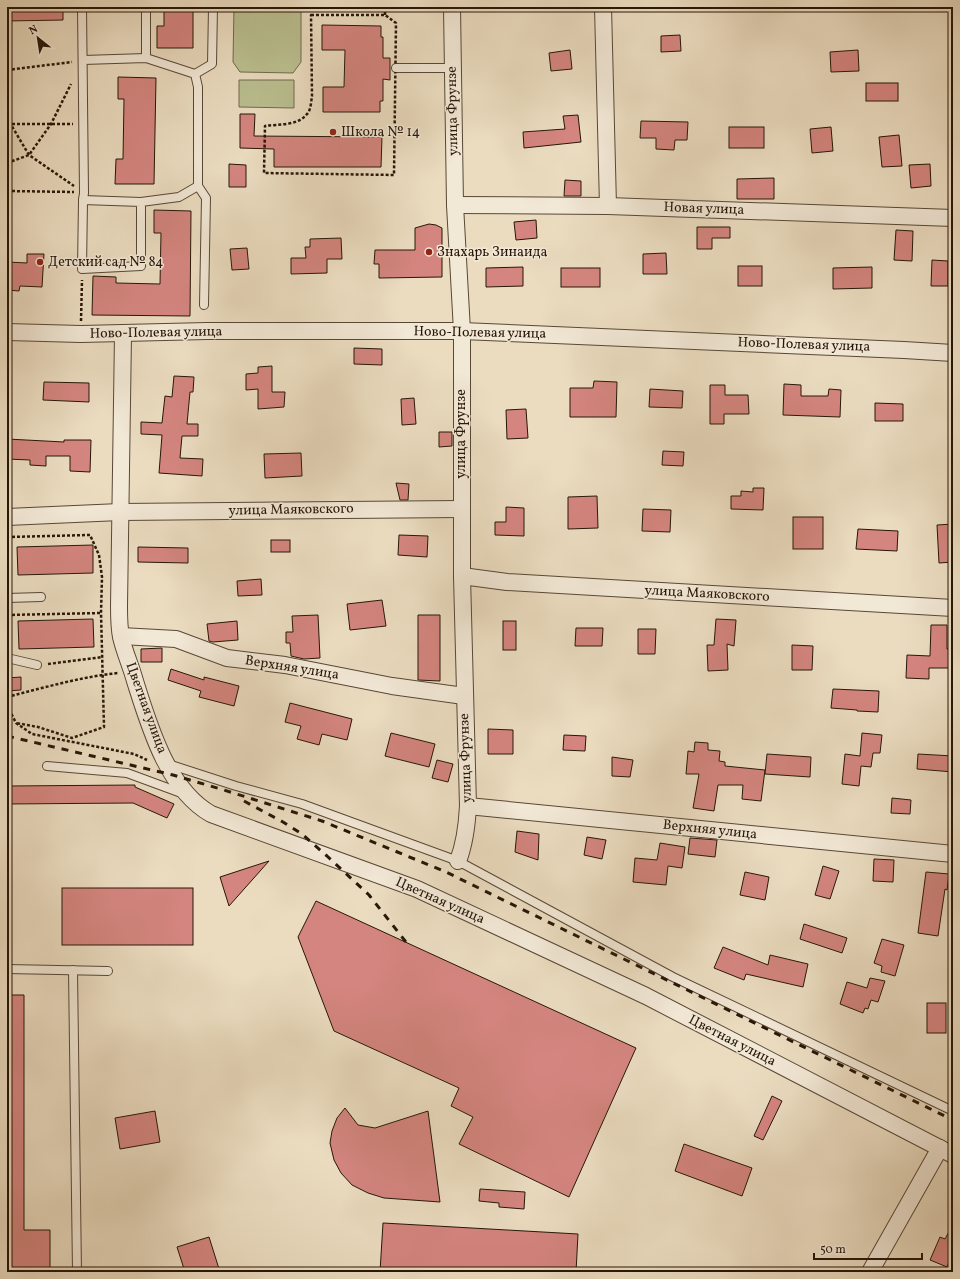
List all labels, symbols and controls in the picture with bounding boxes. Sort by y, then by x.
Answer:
north arrow [18,18,58,58]
text: N [27,22,41,39]
street label: улица Фрунзе [443,66,463,156]
place label: Школа № 14 [341,123,420,142]
marker: Школа № 14 [328,127,338,137]
street label: Новая улица [663,198,745,220]
place label: Знахарь Зинаида [437,243,548,262]
marker: Знахарь Зинаида [424,247,434,257]
place label: Детский сад № 84 [48,253,163,272]
marker: Детский сад № 84 [35,257,45,267]
street label: Ново-Полевая улица [89,322,223,344]
street label: Ново-Полевая улица [413,322,547,344]
street label: Ново-Полевая улица [737,333,871,357]
street label: улица Фрунзе [452,389,471,479]
street label: улица Маяковского [228,499,354,521]
street label: улица Маяковского [644,581,770,607]
street label: Верхняя улица [244,651,340,685]
street label: Цветная улица [121,660,171,756]
street label: улица Фрунзе [455,712,477,803]
street label: Верхняя улица [662,816,758,844]
street label: Цветная улица [392,873,488,929]
street label: Цветная улица [685,1011,779,1071]
scale bar [814,1235,922,1261]
text: 50 m [820,1242,846,1258]

